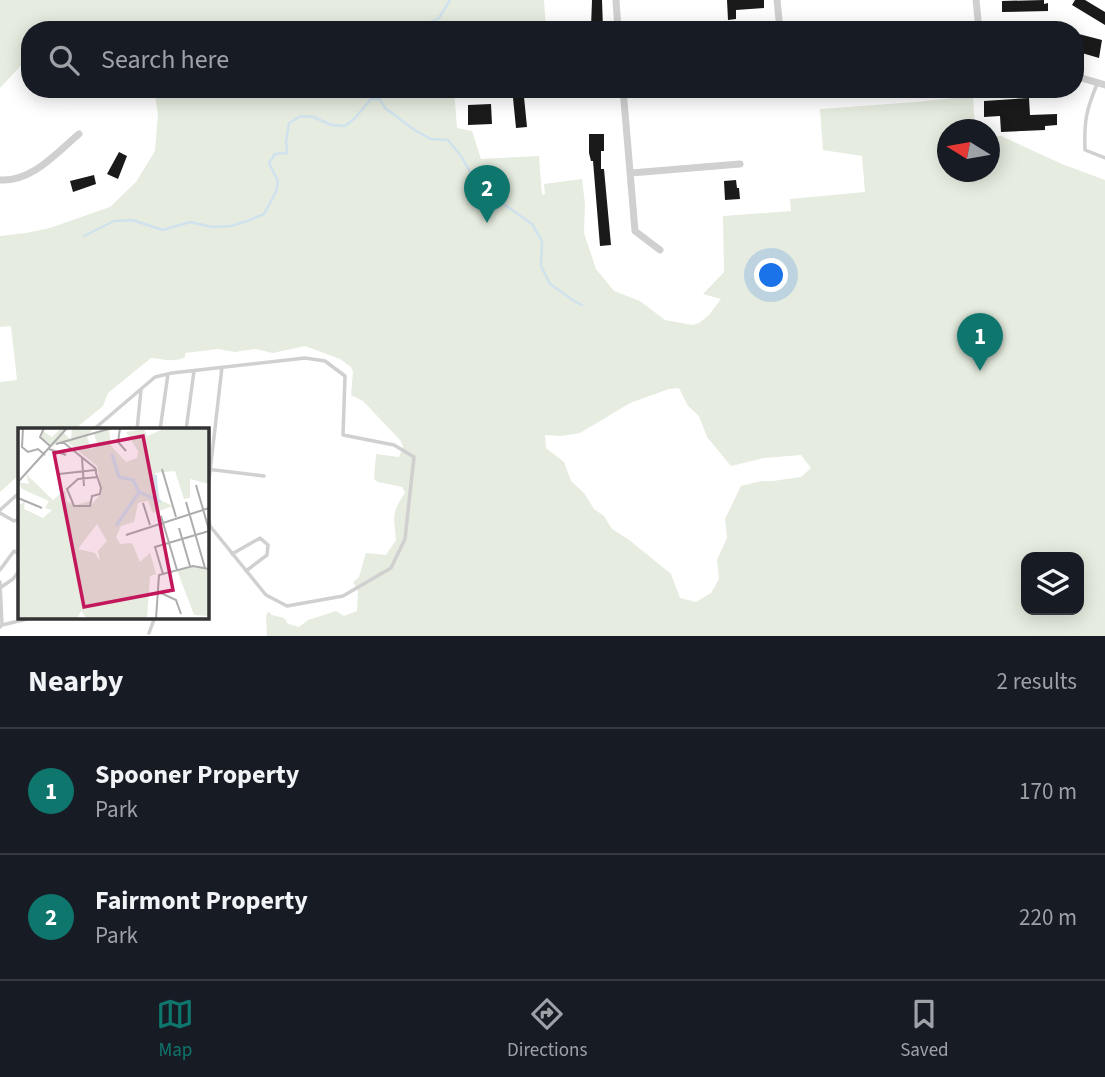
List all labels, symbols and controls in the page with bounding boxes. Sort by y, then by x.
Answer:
search box [21,21,1084,98]
icon: search [45,41,83,79]
text: Search here [101,41,229,78]
north arrow [937,119,1000,182]
pin: 2 [464,165,510,223]
your location [754,258,788,292]
pin: 1 [957,313,1003,371]
inset map [18,428,208,618]
map controls [1021,552,1084,615]
button: layers [1021,552,1084,615]
text: Nearby [28,660,123,703]
text: 2 results [997,665,1077,698]
text: Spooner Property [95,756,299,793]
text: 1 [45,775,57,808]
text: 170 m [1019,775,1077,808]
text: Park [95,793,138,826]
text: Fairmont Property [95,882,308,919]
text: 2 [45,901,57,934]
text: 220 m [1019,901,1077,934]
text: Park [95,919,138,952]
tab: Map [156,995,194,1064]
tab: Directions [507,995,587,1064]
tab: Saved [900,995,949,1064]

